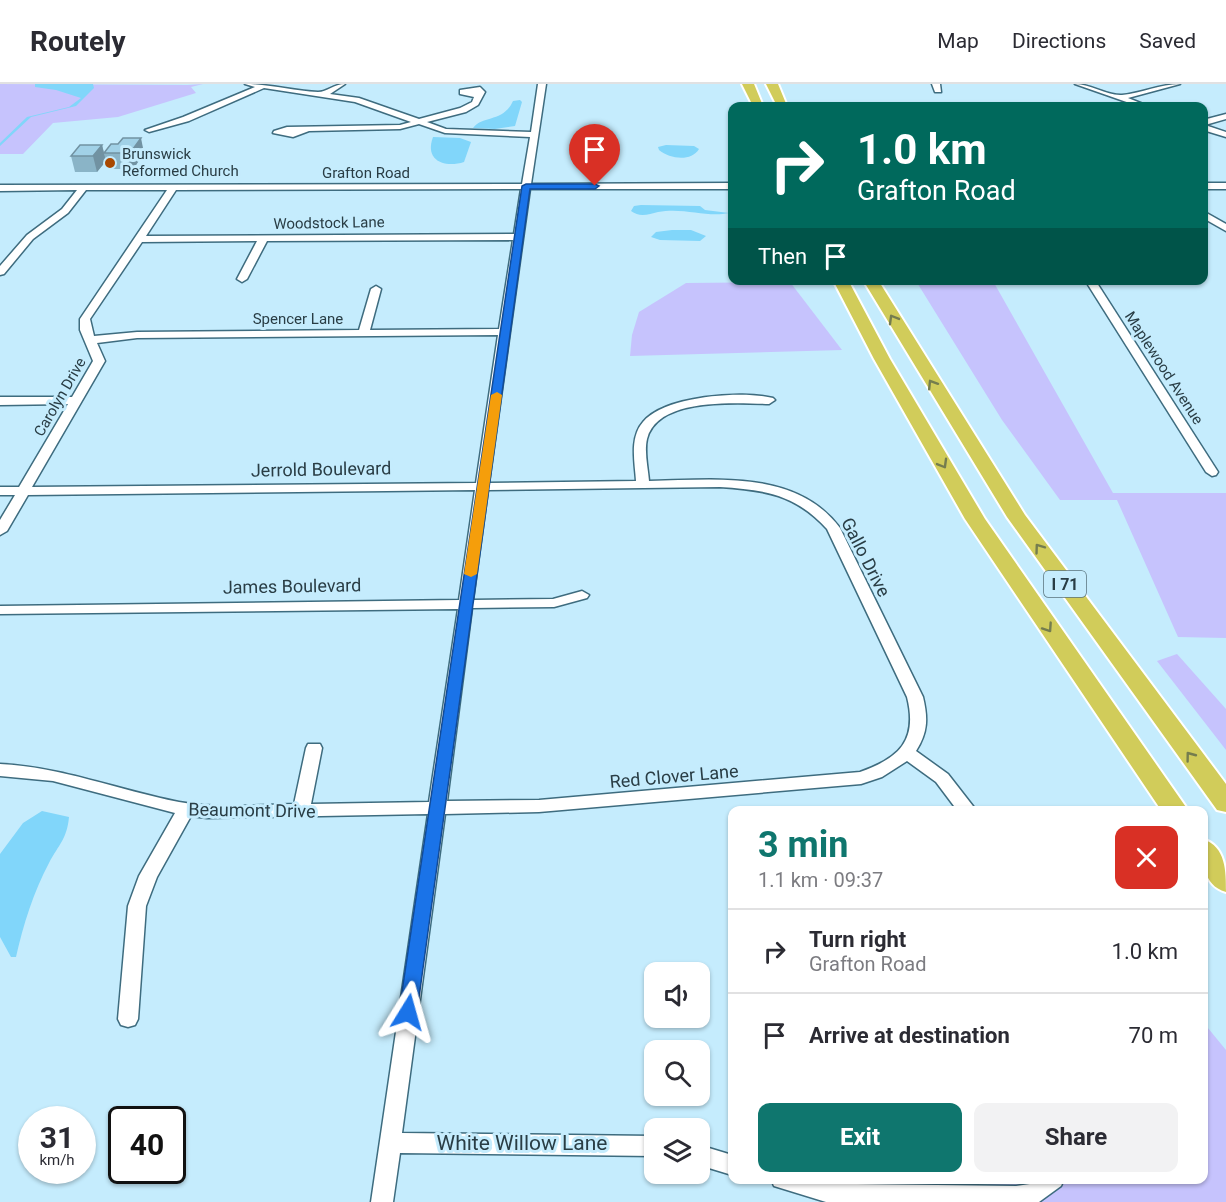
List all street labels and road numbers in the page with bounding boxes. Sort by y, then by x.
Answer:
street label: Grafton Road [322,164,410,182]
street label: Woodstock Lane [273,213,385,233]
street label: Maplewood Avenue [1121,308,1207,428]
street label: Spencer Lane [253,310,343,328]
street label: Carolyn Drive [30,354,90,440]
street label: Jerrold Boulevard [251,457,391,481]
street label: Gallo Drive [837,514,895,600]
road number: I 71 [1044,571,1086,597]
street label: James Boulevard [223,574,361,598]
street label: Red Clover Lane [609,760,739,792]
street label: Beaumont Drive [188,798,316,822]
street label: White Willow Lane [437,1131,607,1155]

